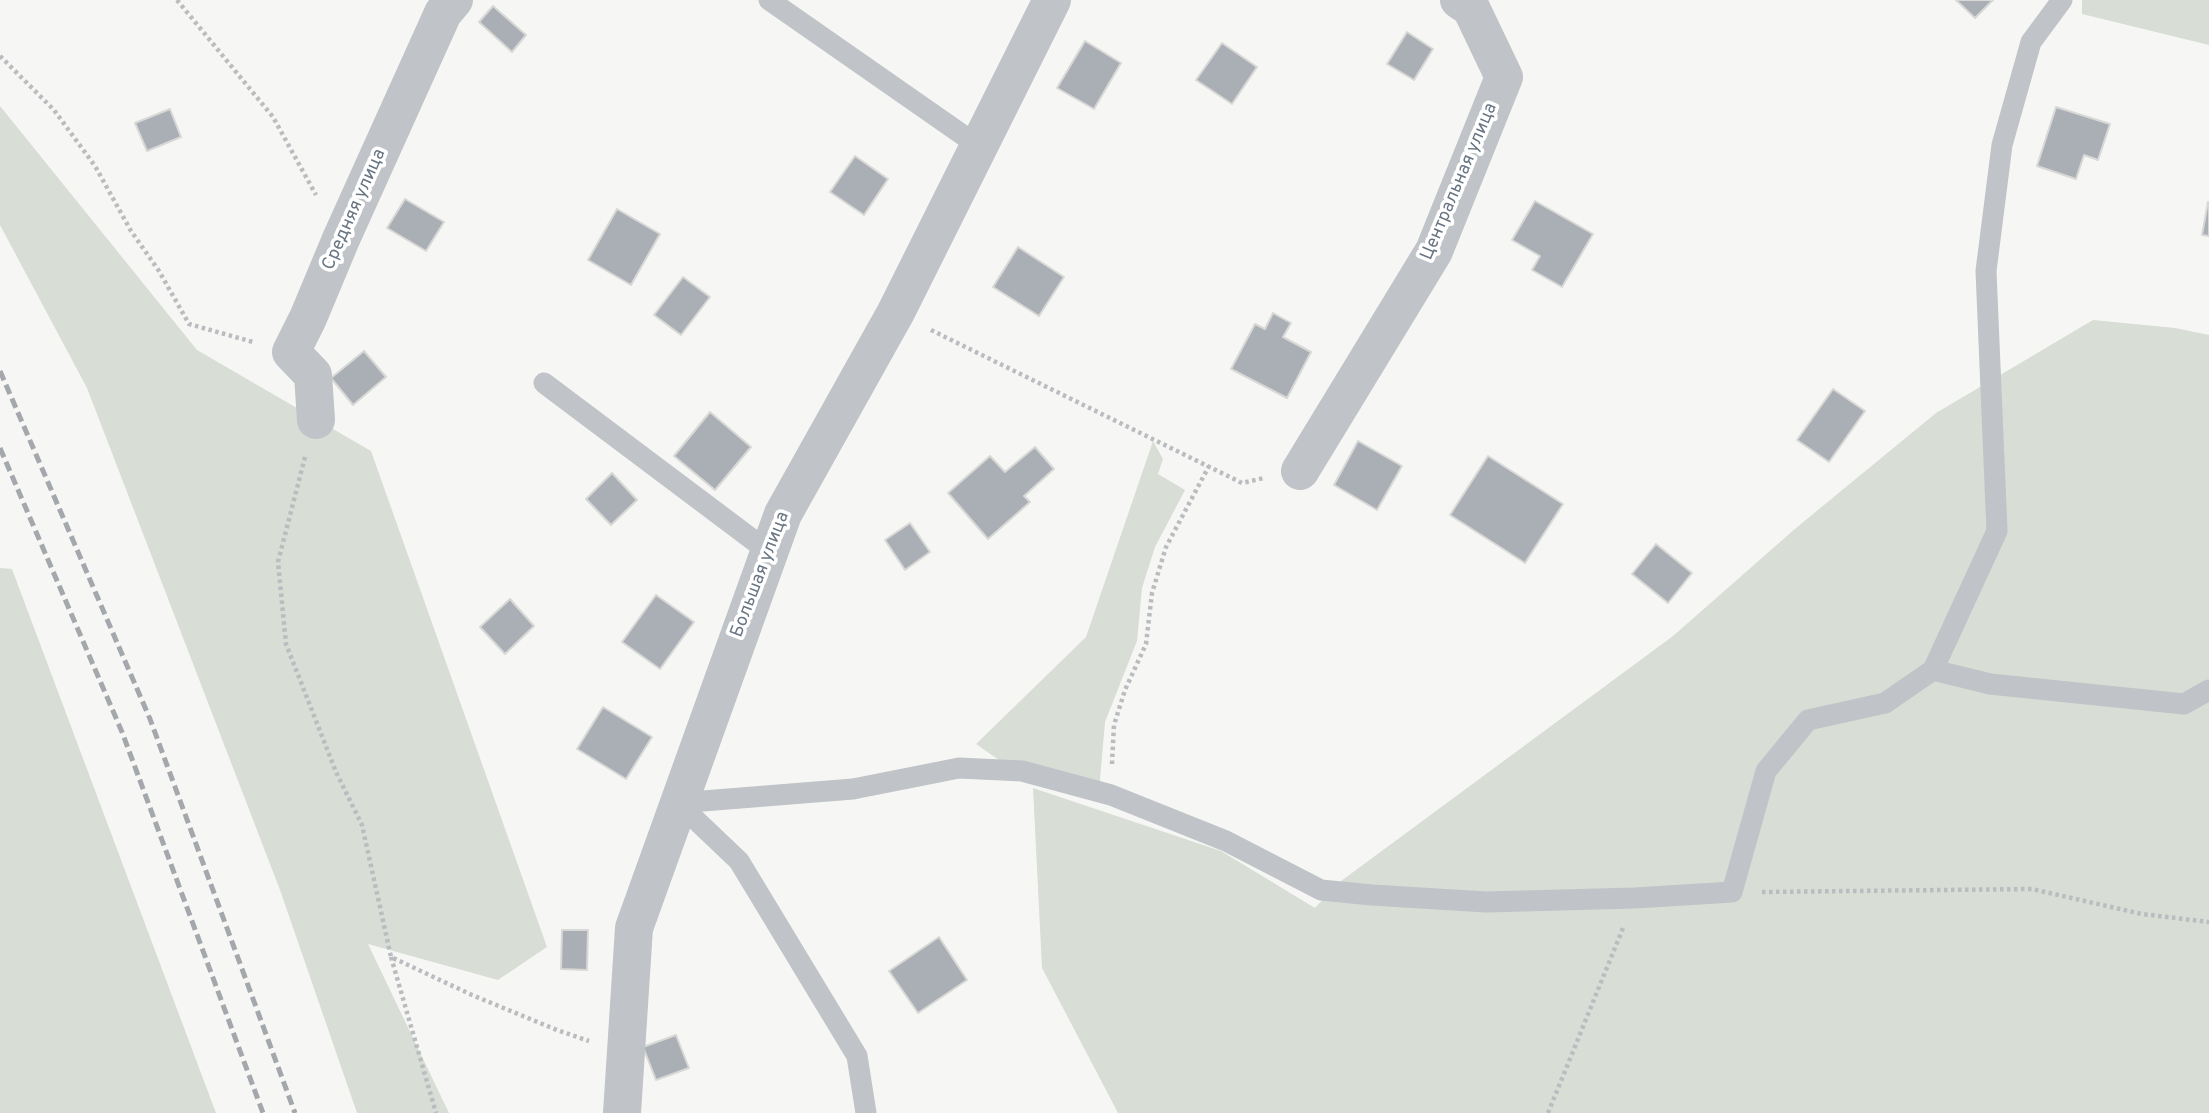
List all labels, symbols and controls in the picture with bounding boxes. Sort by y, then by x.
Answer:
street label: Центральная улица [1417,100,1503,264]
street label: Средняя улица [319,146,391,274]
street label: Большая улица [727,509,795,641]

